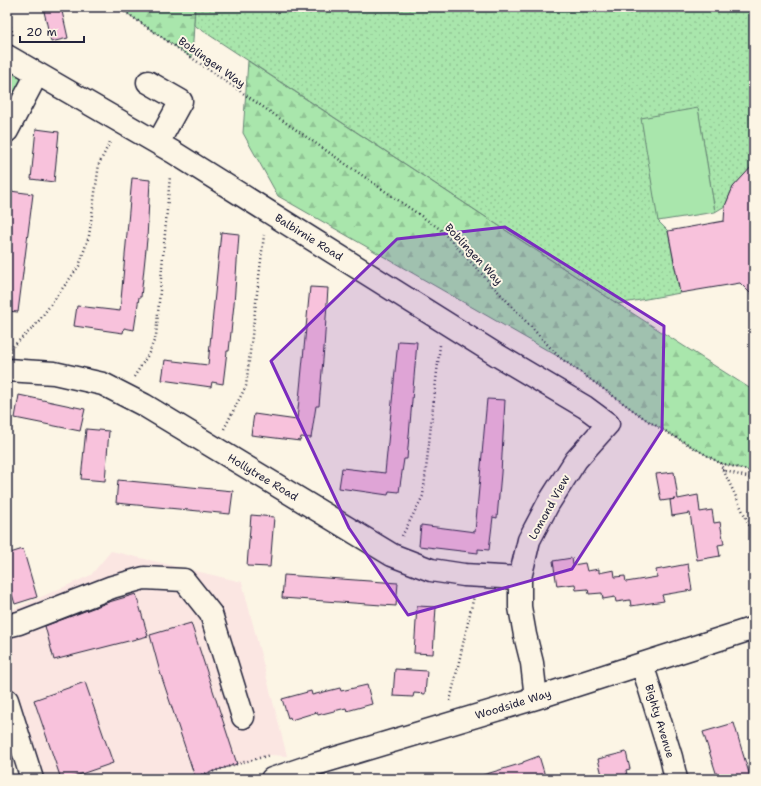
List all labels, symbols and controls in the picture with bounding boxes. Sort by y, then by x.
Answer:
scale bar [20,18,84,44]
text: 20 m [26,24,57,40]
street label: Boblingen Way [175,34,248,91]
street label: Balbirnie Road [272,210,346,264]
street label: Boblingen Way [441,220,506,288]
street label: Hollytree Road [225,450,301,504]
street label: Lomond View [525,472,574,542]
street label: Bighty Avenue [641,682,678,760]
street label: Woodside Way [473,686,553,723]

